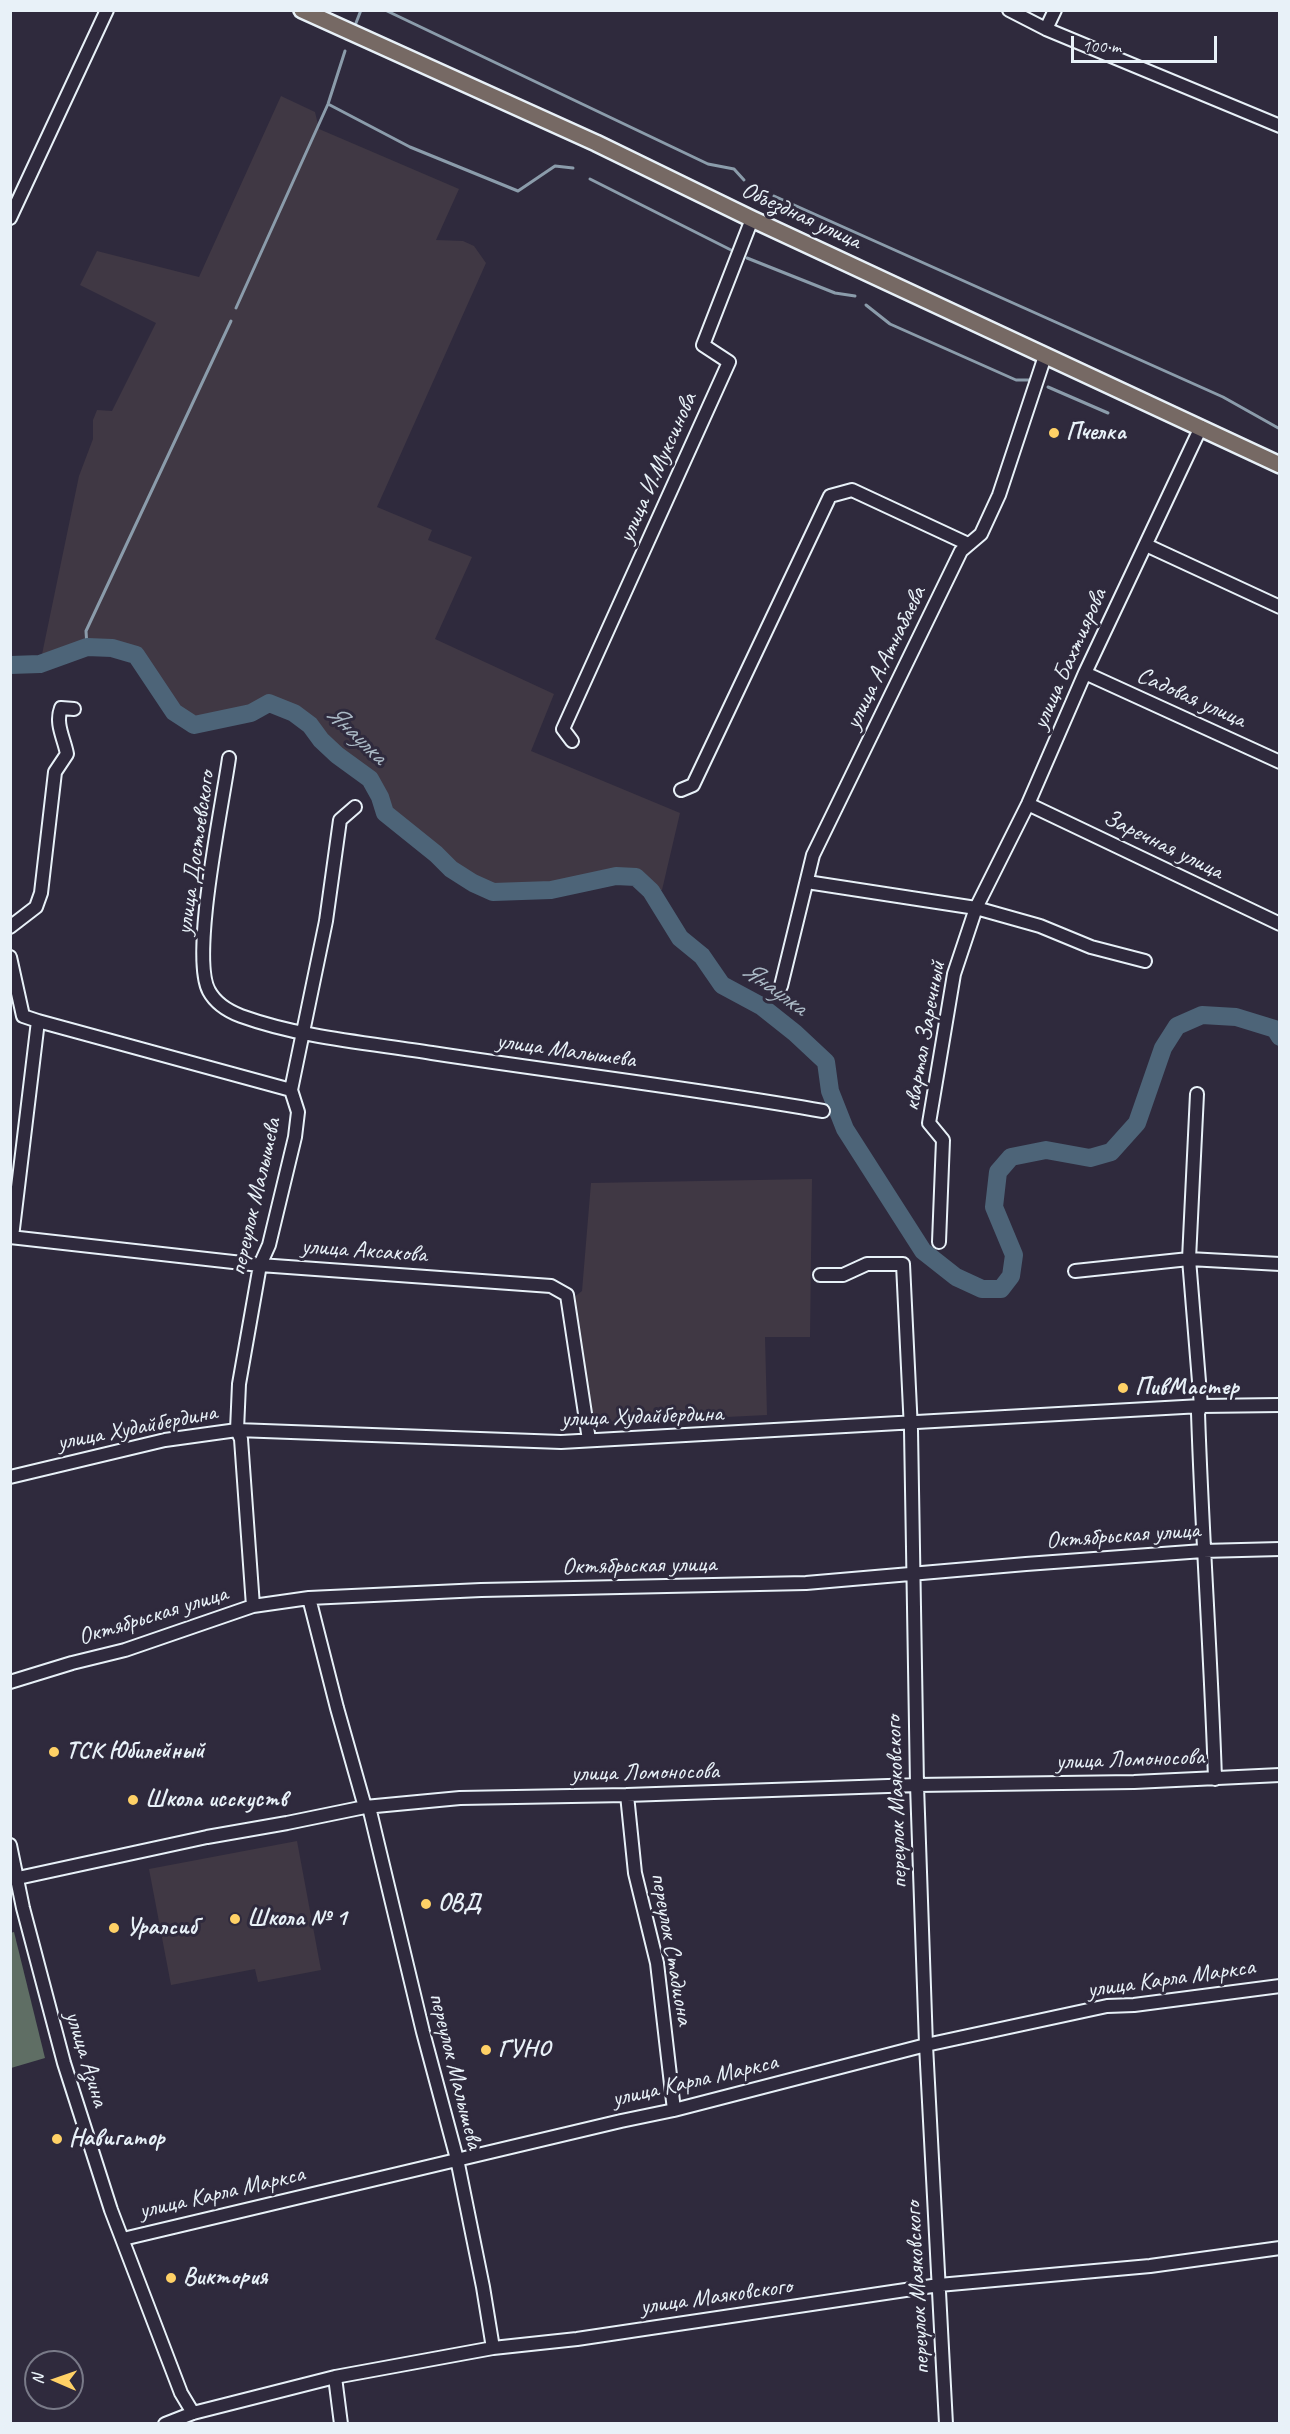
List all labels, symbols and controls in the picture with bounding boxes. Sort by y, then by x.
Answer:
scale bar [1074,24,1220,62]
text: 100 m [1082,35,1121,57]
street label: Объездная улица [737,176,865,256]
street label: улица И.Муксинова [612,389,704,547]
place label: Пчелка [1066,419,1126,447]
marker: Пчелка [1047,426,1061,440]
street label: улица А.Атнабаева [839,582,933,734]
street label: улица Бахтиярова [1026,584,1114,734]
street label: Садовая улица [1132,661,1250,735]
water label: Янаулка [319,698,393,772]
street label: улица Достоевского [170,769,222,937]
street label: Заречная улица [1098,804,1228,886]
water label: Янаулка [735,955,813,1023]
street label: квартал Заречный [898,959,952,1113]
street label: улица Малышева [495,1027,637,1075]
street label: переулок Малышева [224,1116,288,1278]
street label: улица Аксакова [300,1232,428,1270]
place label: ПивМастер [1135,1374,1239,1402]
marker: ПивМастер [1116,1381,1130,1395]
street label: улица Худайбердина [55,1398,219,1458]
street label: улица Худайбердина [561,1400,723,1434]
street label: Октябрьская улица [1045,1516,1201,1556]
street label: Октябрьская улица [562,1550,716,1582]
street label: Октябрьская улица [75,1580,231,1652]
street label: переулок Маяковского [880,1715,914,1889]
place label: ТСК Юбилейный [66,1738,204,1766]
street label: улица Ломоносова [1055,1743,1205,1777]
marker: ТСК Юбилейный [47,1745,61,1759]
street label: улица Ломоносова [571,1757,719,1789]
place label: Школа исскуств [145,1786,287,1814]
marker: Школа исскуств [126,1793,140,1807]
street label: переулок Стадиона [643,1870,699,2028]
place label: ОВД [438,1890,482,1918]
marker: ОВД [419,1897,433,1911]
place label: Школа № 1 [247,1905,346,1933]
marker: Школа № 1 [228,1912,242,1926]
place label: Уралсиб [126,1914,197,1942]
marker: Уралсиб [107,1921,121,1935]
street label: улица Карла Маркса [1085,1953,1257,2005]
street label: переулок Малышева [422,1990,488,2152]
street label: улица Азина [58,2008,114,2110]
place label: ГУНО [498,2036,551,2064]
marker: ГУНО [479,2043,493,2057]
street label: улица Карла Маркса [609,2048,781,2114]
place label: Навигатор [69,2125,164,2153]
marker: Навигатор [50,2132,64,2146]
street label: улица Карла Маркса [136,2160,308,2226]
street label: переулок Маяковского [899,2201,937,2375]
place label: Виктория [183,2264,267,2292]
marker: Виктория [164,2271,178,2285]
street label: улица Маяковского [638,2272,794,2322]
north arrow [24,2350,84,2410]
text: N [28,2374,48,2385]

